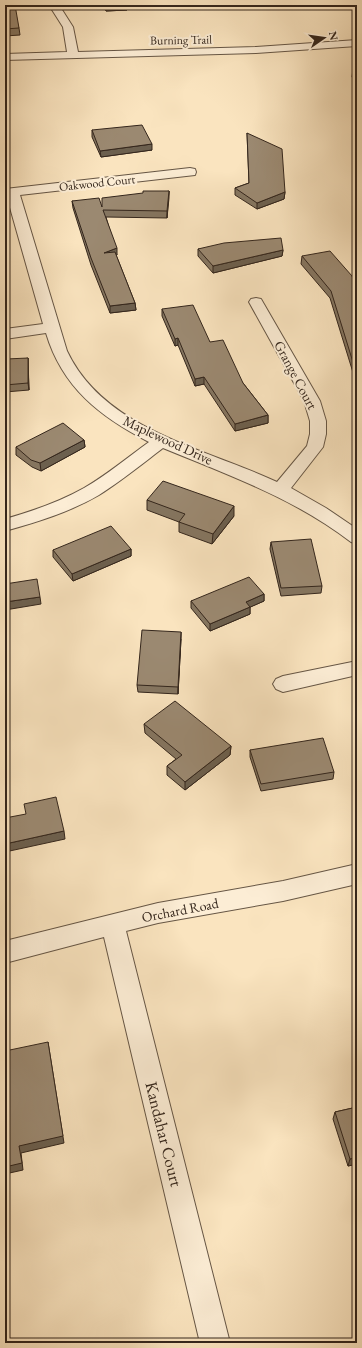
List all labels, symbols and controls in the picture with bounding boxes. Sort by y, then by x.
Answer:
north arrow [304,18,344,58]
text: N [326,30,342,42]
street label: Burning Trail [150,31,212,49]
street label: Oakwood Court [58,171,136,195]
street label: Grange Court [270,337,322,413]
street label: Maplewood Drive [120,411,216,469]
street label: Orchard Road [140,894,221,926]
street label: Kandahar Court [140,1079,188,1190]

